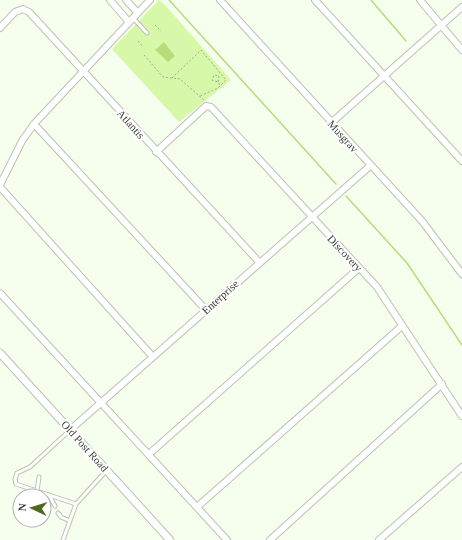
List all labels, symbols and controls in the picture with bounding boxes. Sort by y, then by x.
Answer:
street label: Atlantis [115,107,147,141]
street label: Musgrav [325,117,361,155]
street label: Discovery [325,232,365,274]
street label: Enterprise [199,277,241,317]
street label: Old Post Road [59,418,111,474]
north arrow [12,488,52,528]
text: N [16,503,28,512]

